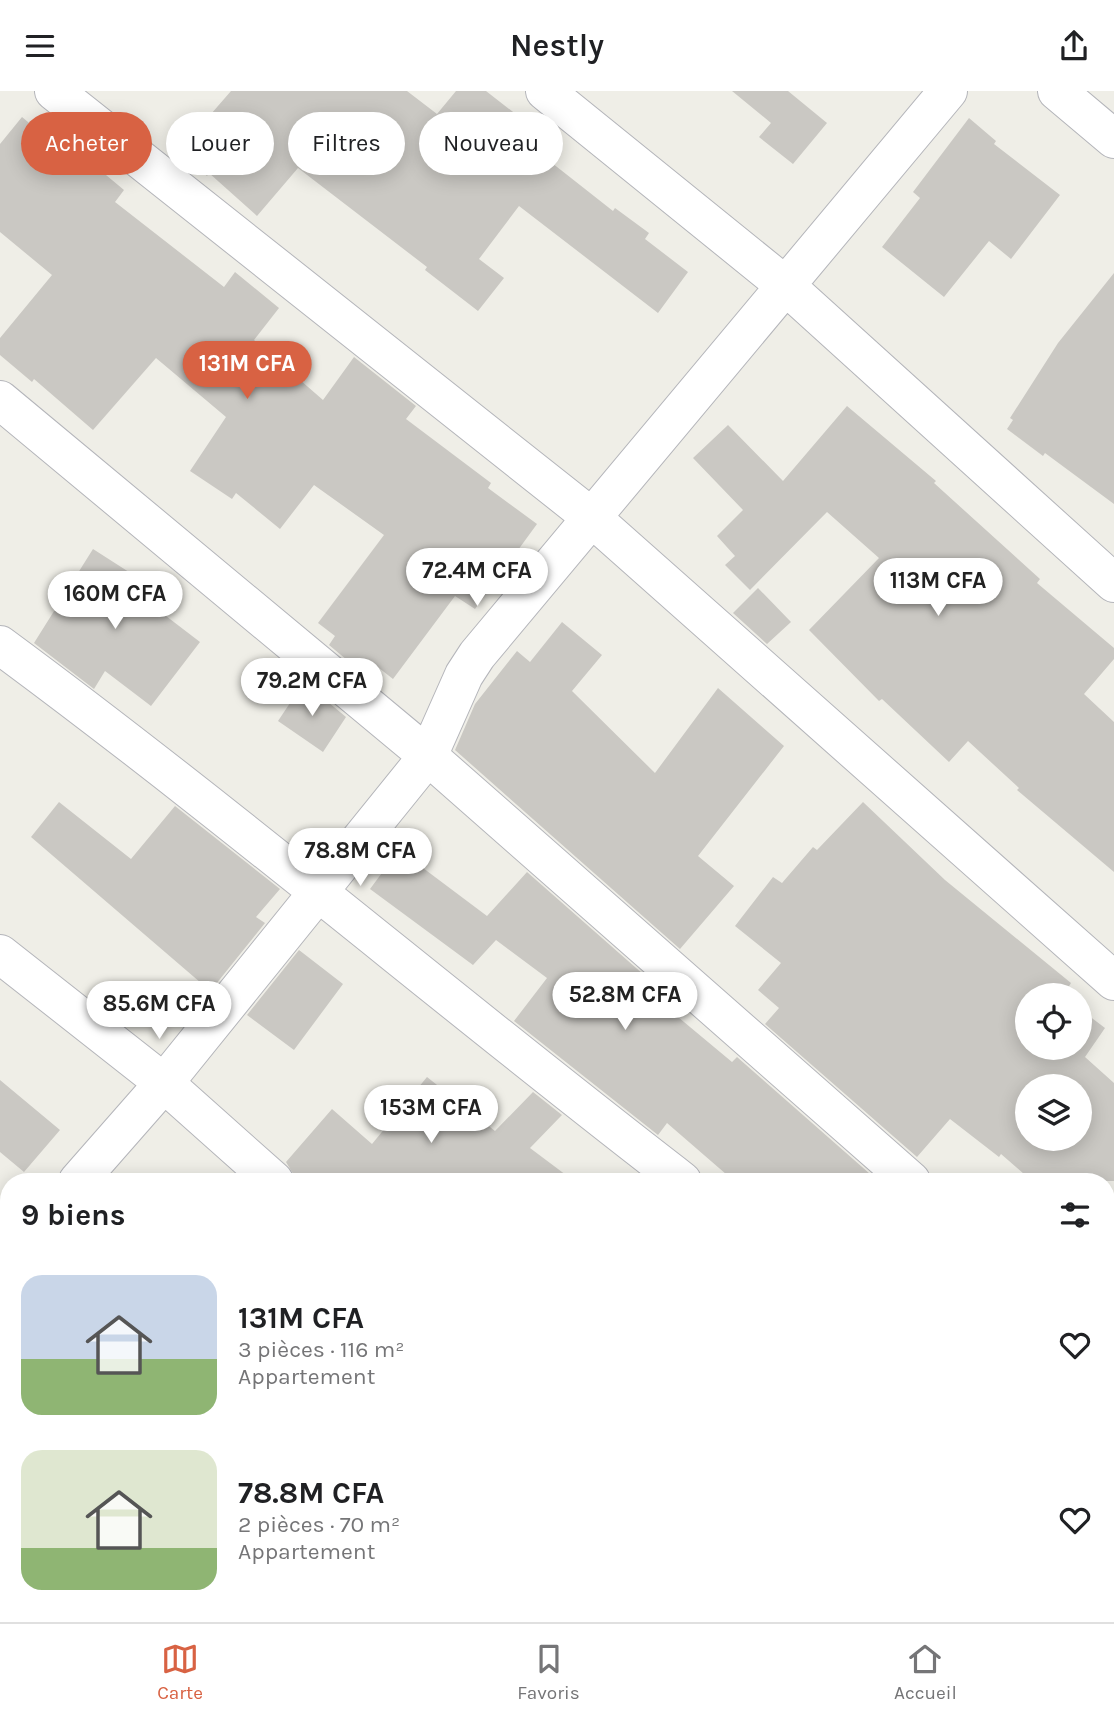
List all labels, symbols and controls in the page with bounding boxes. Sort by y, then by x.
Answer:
icon: menu [21,27,59,65]
text: Nestly [510,27,604,64]
icon: share [1055,27,1093,65]
chip: Acheter [21,112,152,175]
chip: Louer [166,112,274,175]
chip: Filtres [288,112,405,175]
chip: Nouveau [419,112,563,175]
pin: 131M CFA [175,341,319,401]
text: 131M CFA [199,350,295,377]
pin: 72.4M CFA [397,549,557,608]
text: 72.4M CFA [422,557,532,584]
pin: 113M CFA [866,559,1010,618]
text: 113M CFA [890,567,986,594]
pin: 160M CFA [43,571,187,631]
text: 160M CFA [64,580,166,607]
pin: 79.2M CFA [232,659,392,718]
text: 79.2M CFA [257,667,367,694]
pin: 78.8M CFA [280,829,440,888]
text: 78.8M CFA [304,837,416,864]
pin: 52.8M CFA [545,972,705,1032]
pin: 85.6M CFA [79,981,239,1041]
text: 52.8M CFA [568,981,682,1008]
map controls [1015,983,1092,1151]
button: locate [1015,983,1092,1060]
text: 85.6M CFA [102,990,216,1017]
button: layers [1015,1074,1092,1151]
pin: 153M CFA [359,1086,503,1145]
text: 153M CFA [380,1094,482,1121]
icon: filters [1056,1196,1094,1234]
text: 9 biens [21,1197,126,1233]
text: 131M CFA [238,1300,364,1336]
icon: home [77,1303,161,1387]
icon: heart [1056,1326,1094,1364]
text: 3 pièces · 116 m² [238,1336,405,1363]
text: Appartement [238,1363,375,1390]
text: 78.8M CFA [238,1475,384,1511]
icon: home [77,1478,161,1562]
icon: heart [1056,1501,1094,1539]
text: 2 pièces · 70 m² [238,1511,400,1538]
text: Appartement [238,1538,375,1565]
tab: Carte [157,1640,203,1704]
tab: Favoris [517,1640,580,1704]
tab: Accueil [894,1640,957,1704]

